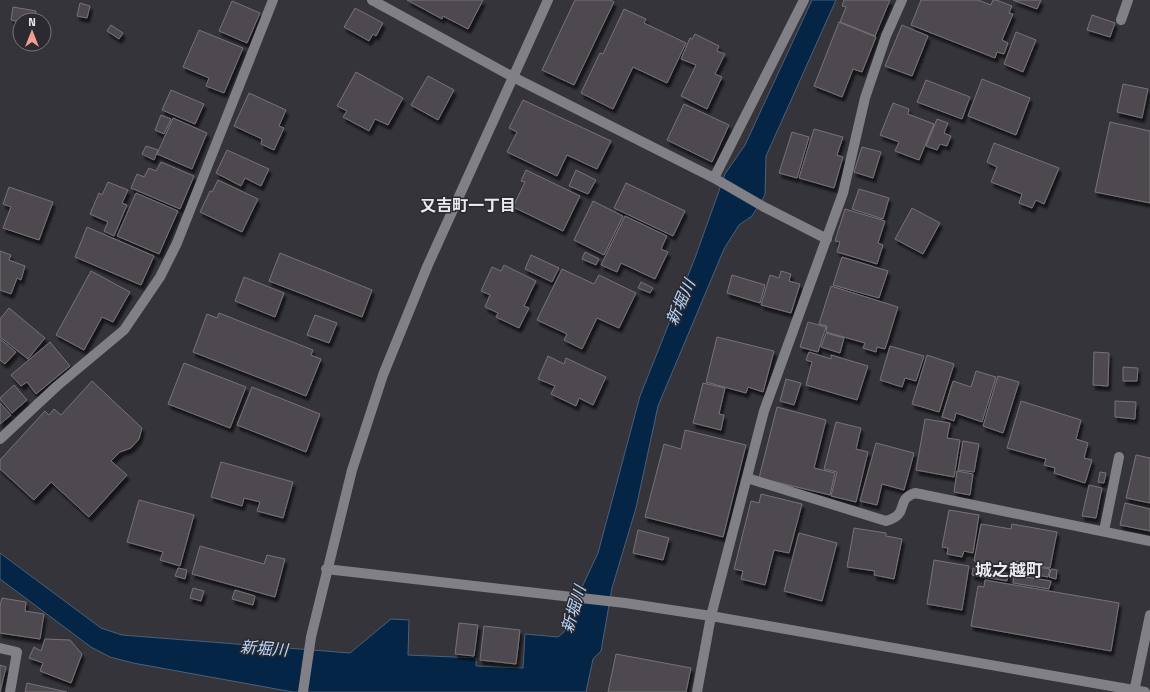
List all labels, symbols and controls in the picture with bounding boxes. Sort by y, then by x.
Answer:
north arrow [12,12,52,52]
text: N [28,14,36,30]
district label: 又吉町一丁目 [420,193,516,217]
water label: 新堀川 [659,273,702,329]
district label: 城之越町 [975,557,1043,583]
water label: 新堀川 [555,581,592,635]
water label: 新堀川 [239,634,291,662]

